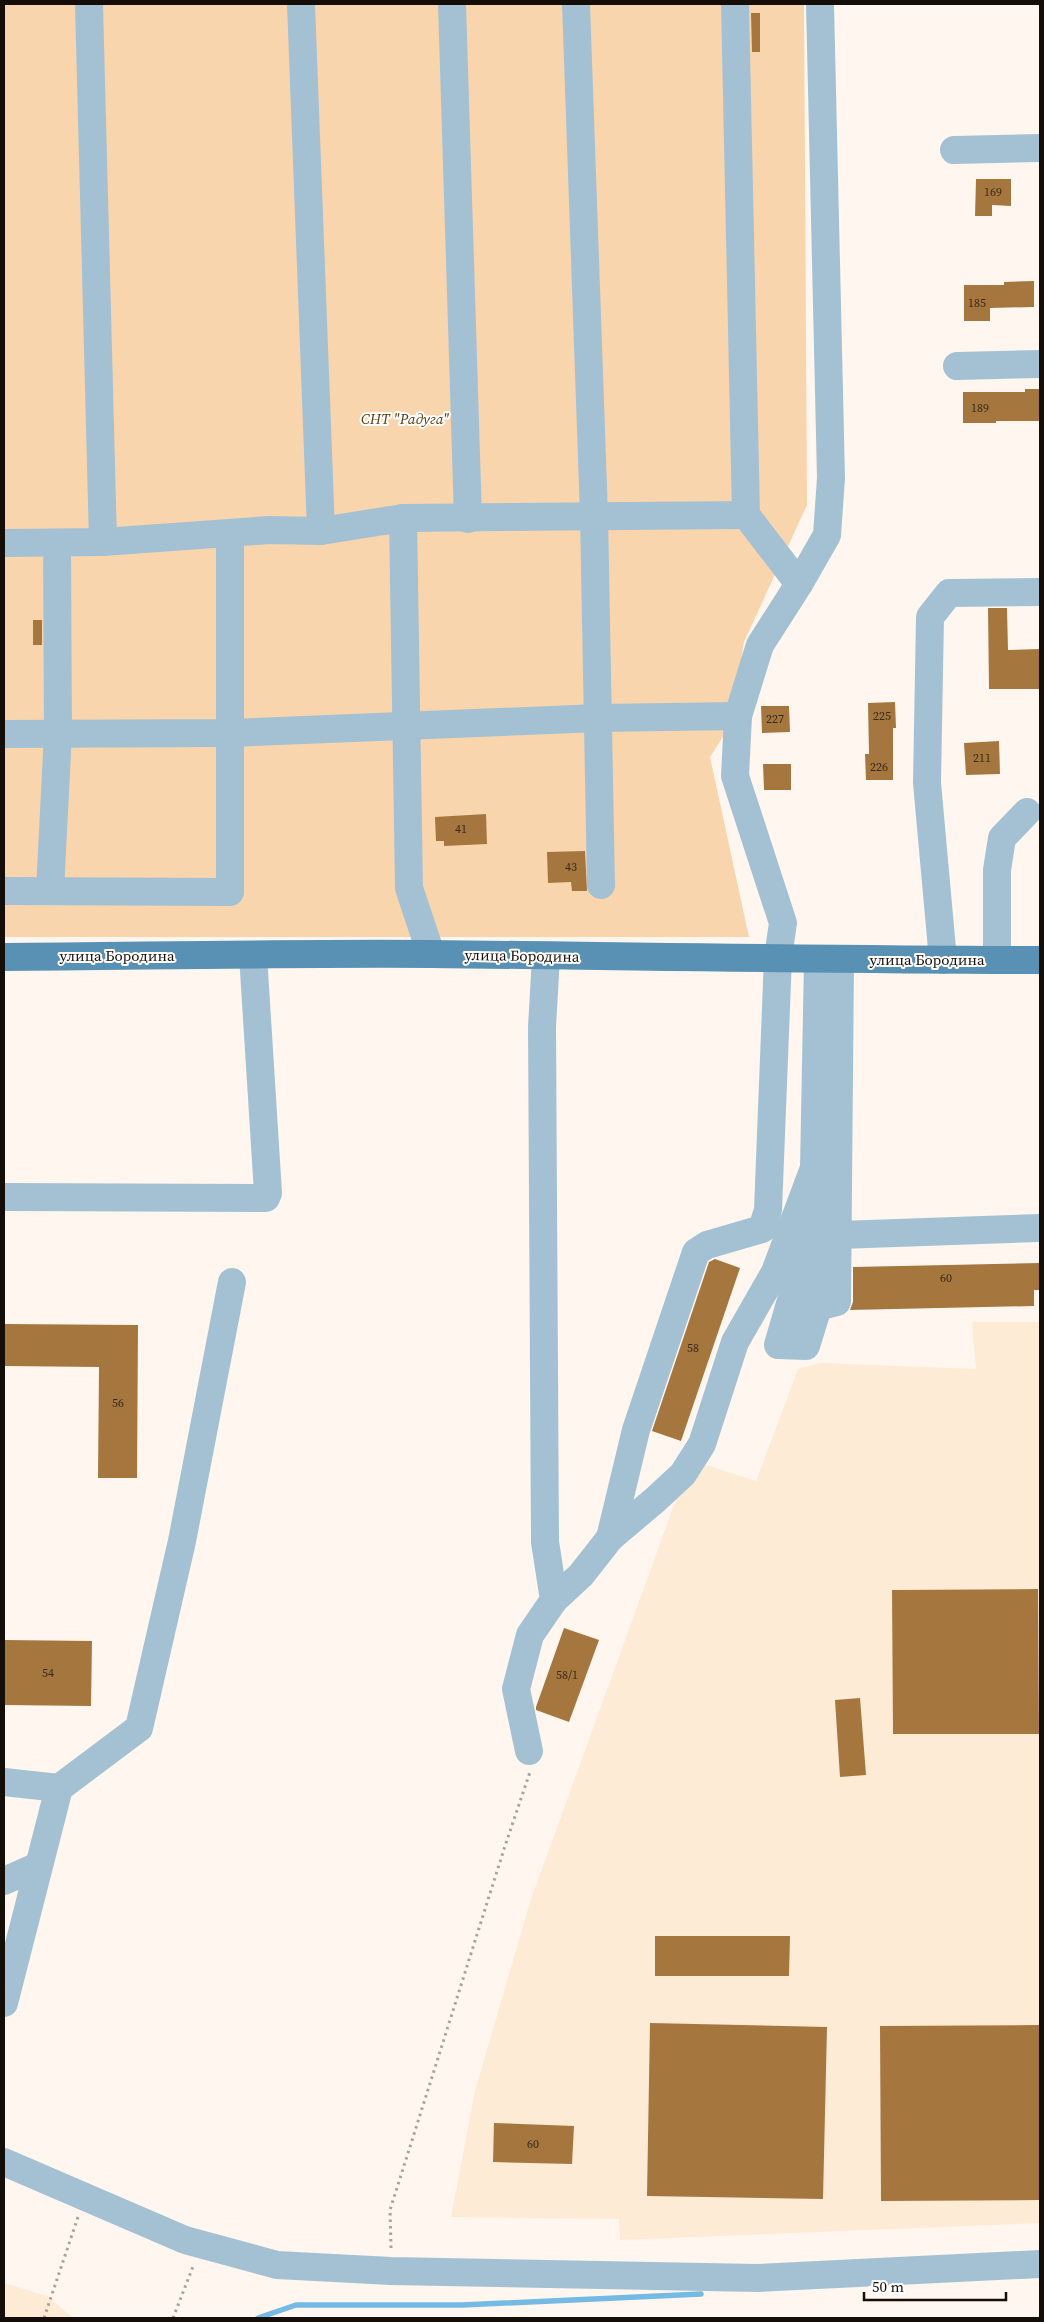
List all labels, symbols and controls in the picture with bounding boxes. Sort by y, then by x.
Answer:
house number: 169 [984,184,1002,200]
house number: 185 [968,295,986,311]
house number: 189 [971,400,989,416]
park label: СНТ "Радуга" [361,408,450,429]
house number: 225 [873,708,891,724]
house number: 227 [766,711,784,727]
house number: 211 [973,750,991,766]
house number: 226 [870,759,888,775]
house number: 41 [455,821,467,837]
house number: 43 [565,859,577,875]
street label: улица Бородина [464,944,580,967]
street label: улица Бородина [59,945,175,966]
street label: улица Бородина [869,949,985,970]
house number: 60 [940,1270,952,1286]
house number: 58 [687,1340,699,1356]
house number: 56 [112,1395,124,1411]
house number: 54 [42,1665,54,1681]
house number: 58/1 [556,1667,578,1683]
house number: 60 [527,2136,539,2152]
scale bar [864,2270,1006,2302]
text: 50 m [872,2276,904,2297]

